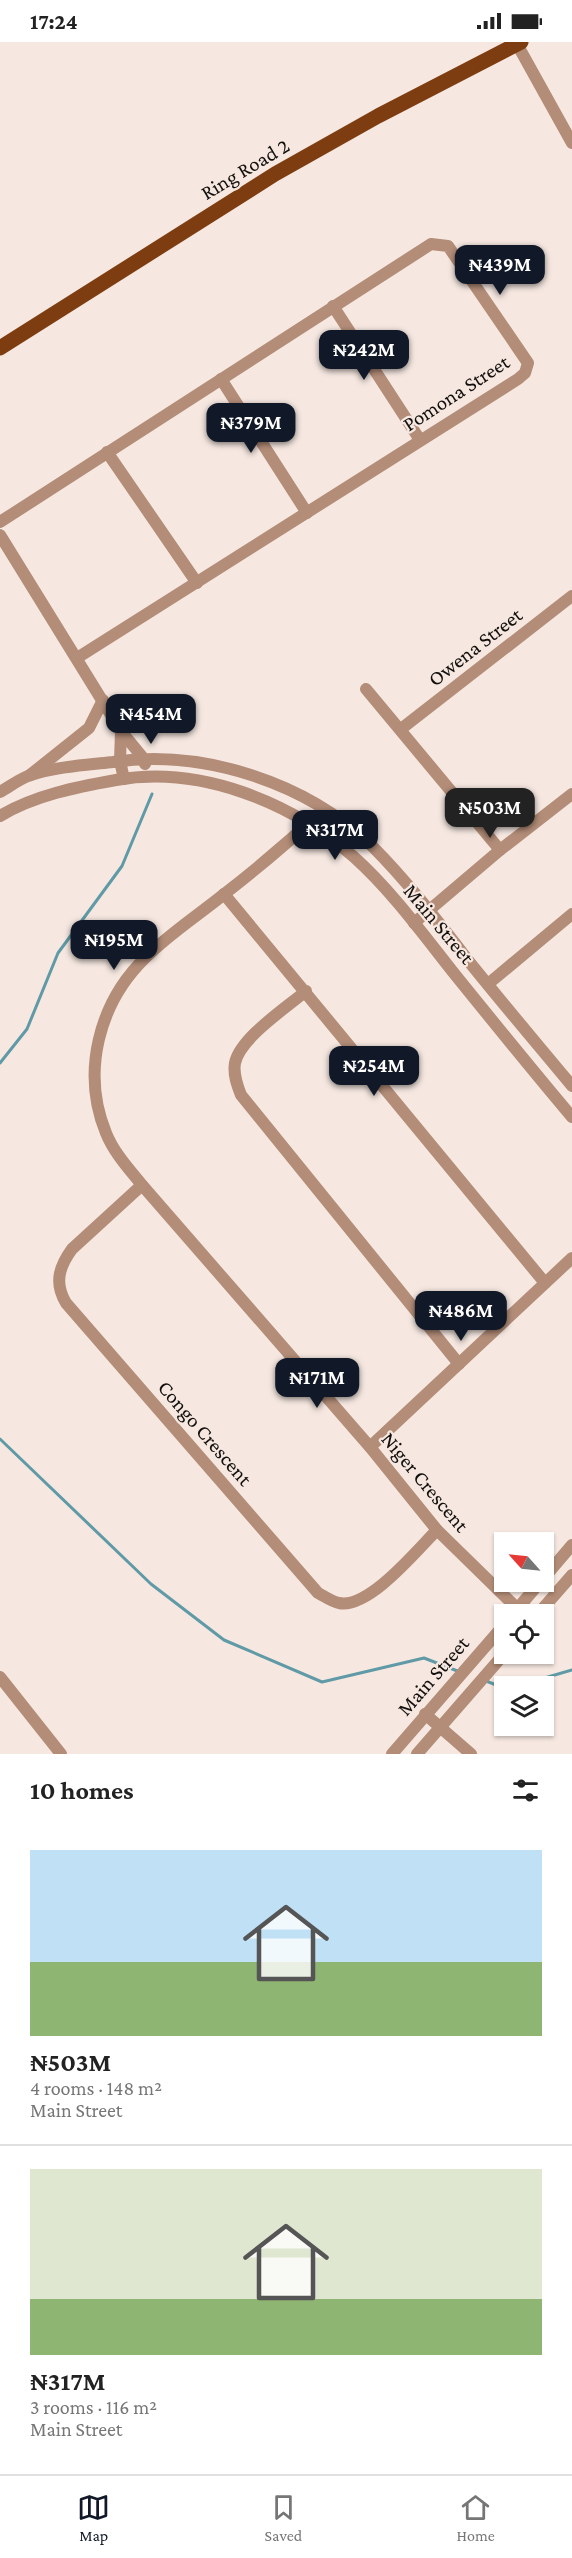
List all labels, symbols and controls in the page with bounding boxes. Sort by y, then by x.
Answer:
text: 17:24 [30,9,78,34]
street label: Ring Road 2 [196,133,294,205]
pin: ₦439M [458,245,542,296]
text: ₦439M [469,253,531,275]
pin: ₦242M [322,330,406,381]
text: ₦242M [333,338,395,360]
street label: Pomona Street [398,349,515,436]
pin: ₦379M [209,403,293,454]
text: ₦379M [220,411,282,433]
street label: Owena Street [423,602,528,691]
pin: ₦454M [109,694,193,745]
text: ₦454M [120,702,182,724]
pin: ₦503M [448,788,532,839]
text: ₦503M [459,796,521,818]
pin: ₦317M [293,810,377,861]
text: ₦317M [306,818,364,840]
street label: Main Street [399,879,480,970]
pin: ₦195M [72,920,156,971]
text: ₦195M [85,928,143,950]
pin: ₦254M [332,1046,416,1097]
text: ₦254M [343,1054,405,1076]
pin: ₦486M [419,1291,503,1342]
text: ₦486M [429,1299,493,1321]
pin: ₦171M [275,1358,359,1409]
text: ₦171M [289,1366,345,1388]
street label: Congo Crescent [153,1376,258,1491]
street label: Niger Crescent [376,1427,474,1538]
north arrow [494,1532,554,1592]
map controls [494,1532,554,1736]
button: locate [494,1604,554,1664]
street label: Main Street [392,1631,475,1721]
button: layers [494,1676,554,1736]
icon: filters [509,1774,542,1807]
text: 10 homes [30,1776,134,1805]
icon: home [232,1889,340,1997]
text: ₦503M [30,2048,111,2077]
text: 4 rooms · 148 m² [30,2077,162,2099]
text: Main Street [30,2099,122,2121]
icon: home [232,2208,340,2316]
text: ₦317M [30,2367,105,2396]
text: 3 rooms · 116 m² [30,2396,157,2418]
text: Main Street [30,2418,122,2440]
tab: Map [77,2491,110,2544]
tab: Saved [265,2491,302,2544]
tab: Home [456,2491,495,2544]

